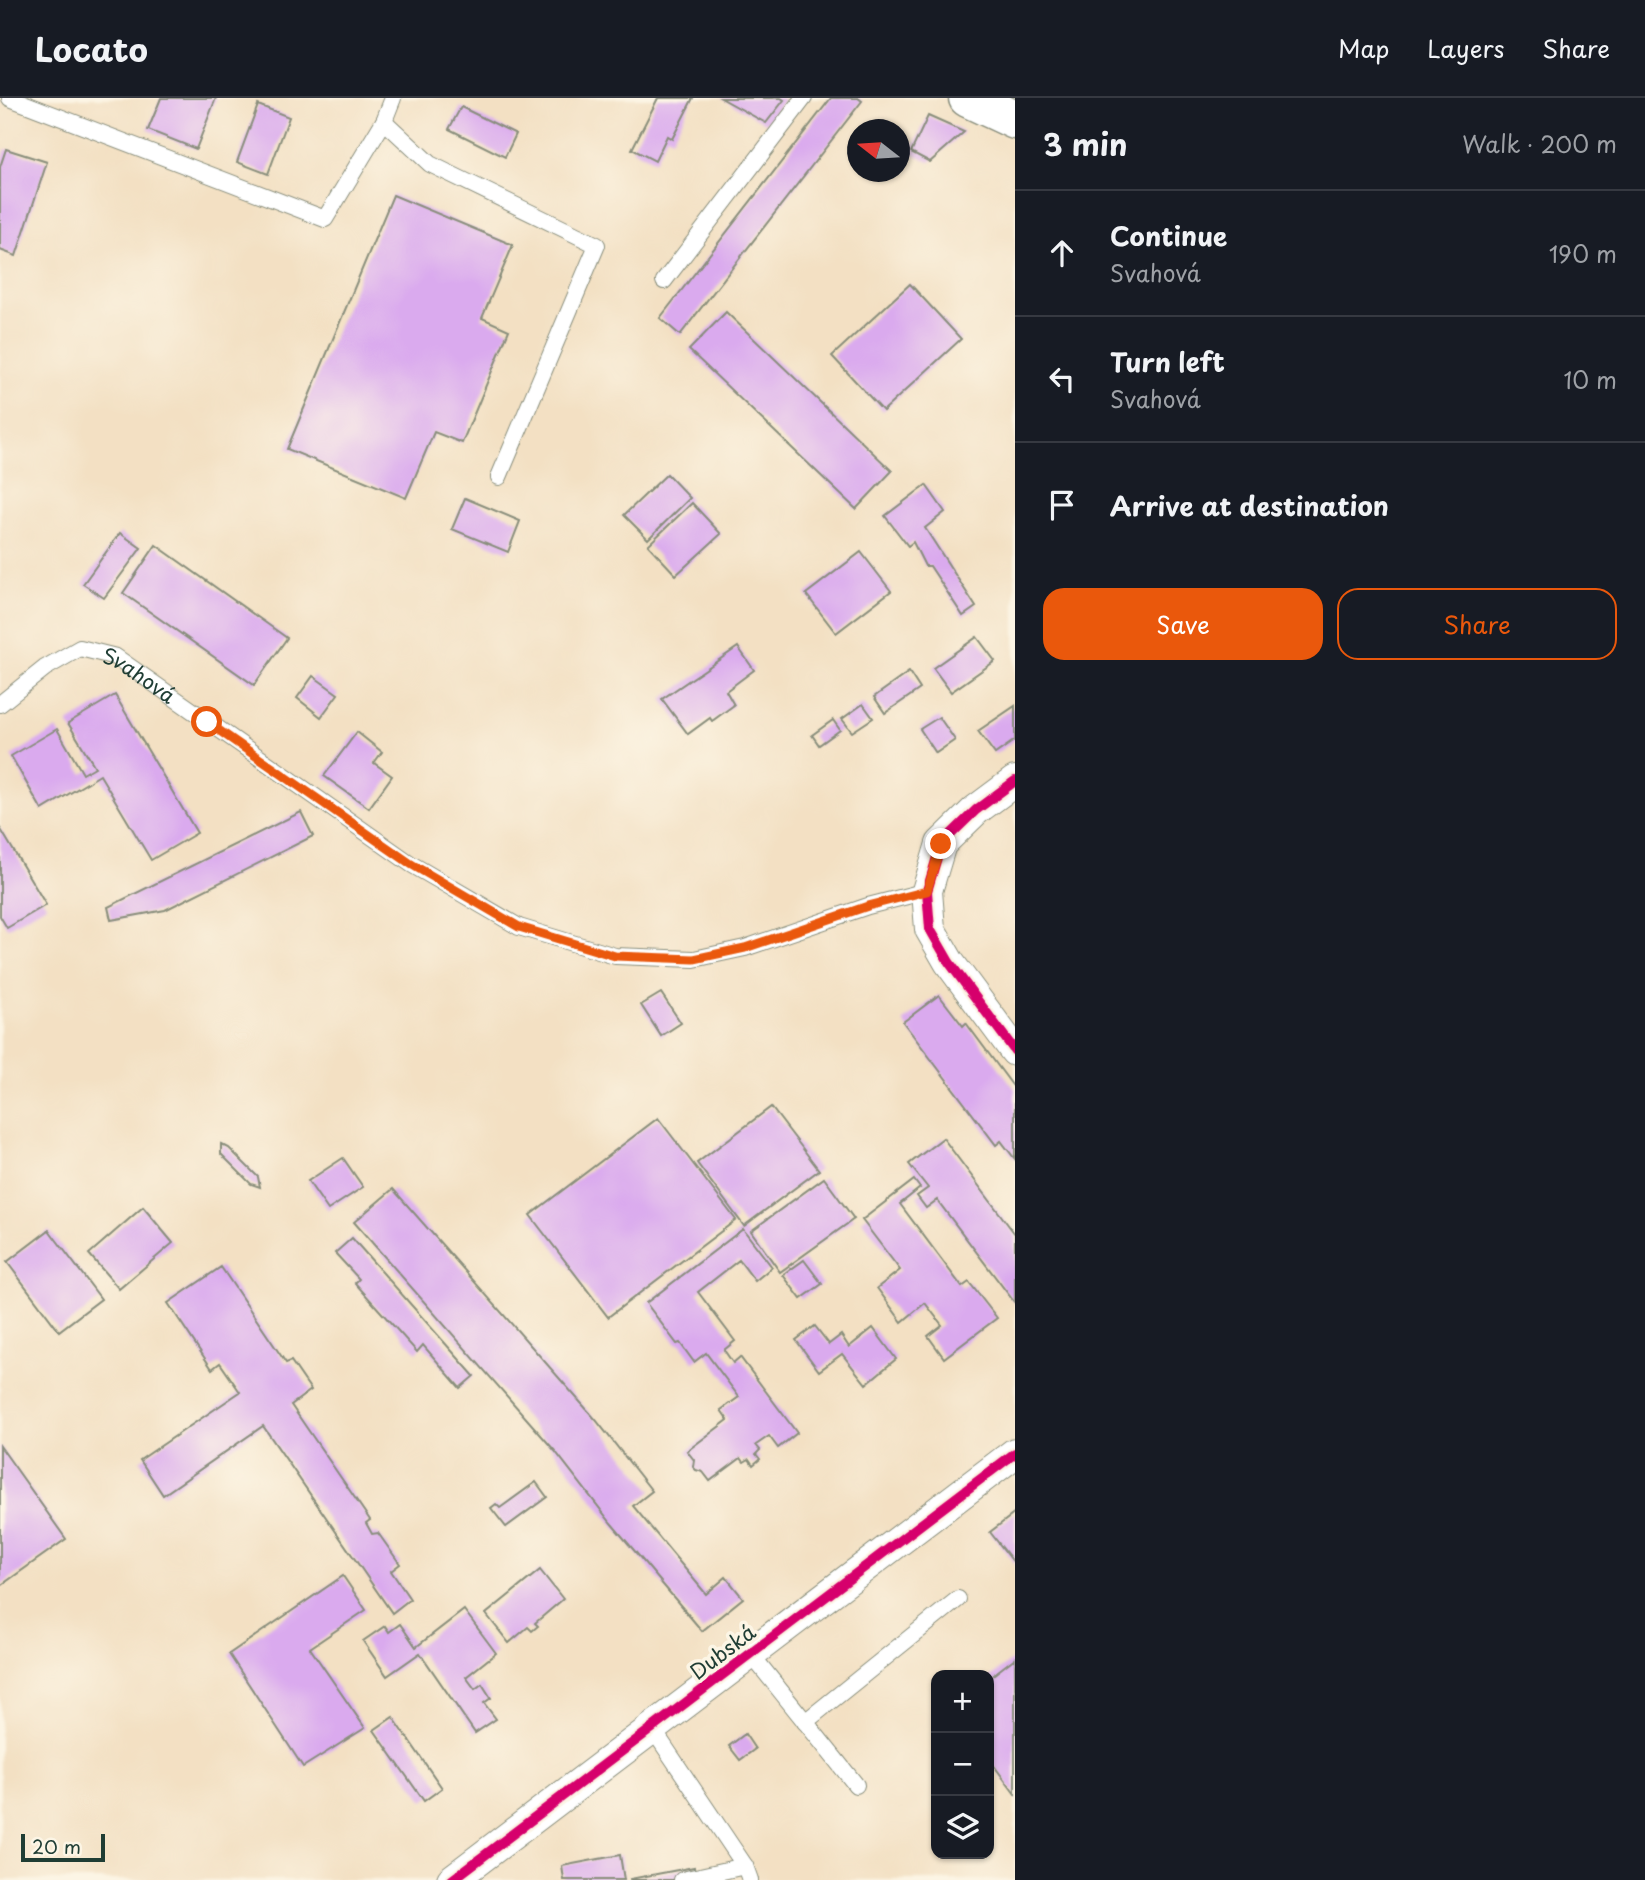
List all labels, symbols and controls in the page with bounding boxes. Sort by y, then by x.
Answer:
text: Locato [35,23,148,73]
text: Map [1338,30,1389,66]
text: Layers [1427,30,1504,66]
text: Share [1542,30,1610,66]
north arrow [847,119,910,182]
text: 3 min [1043,121,1128,166]
text: Walk · 200 m [1462,126,1617,161]
text: Continue [1110,216,1227,255]
icon: ahead [1043,234,1081,272]
text: 190 m [1549,236,1617,271]
text: Svahová [1110,255,1201,290]
text: Turn left [1110,342,1225,381]
icon: left [1043,360,1081,398]
text: 10 m [1563,362,1617,397]
text: Svahová [1110,381,1201,416]
icon: arrive [1043,486,1081,524]
text: Arrive at destination [1110,486,1389,525]
button: Save [1043,588,1323,660]
button: Share [1337,588,1617,660]
street label: Svahová [100,638,183,711]
route start [191,706,222,737]
route end [925,828,956,859]
street label: Dubská [682,1616,762,1686]
map controls [931,1670,994,1859]
button: + [931,1670,994,1733]
button: − [931,1733,994,1796]
button: layers [931,1796,994,1859]
scale bar [21,1831,105,1863]
text: 20 m [32,1832,81,1860]

